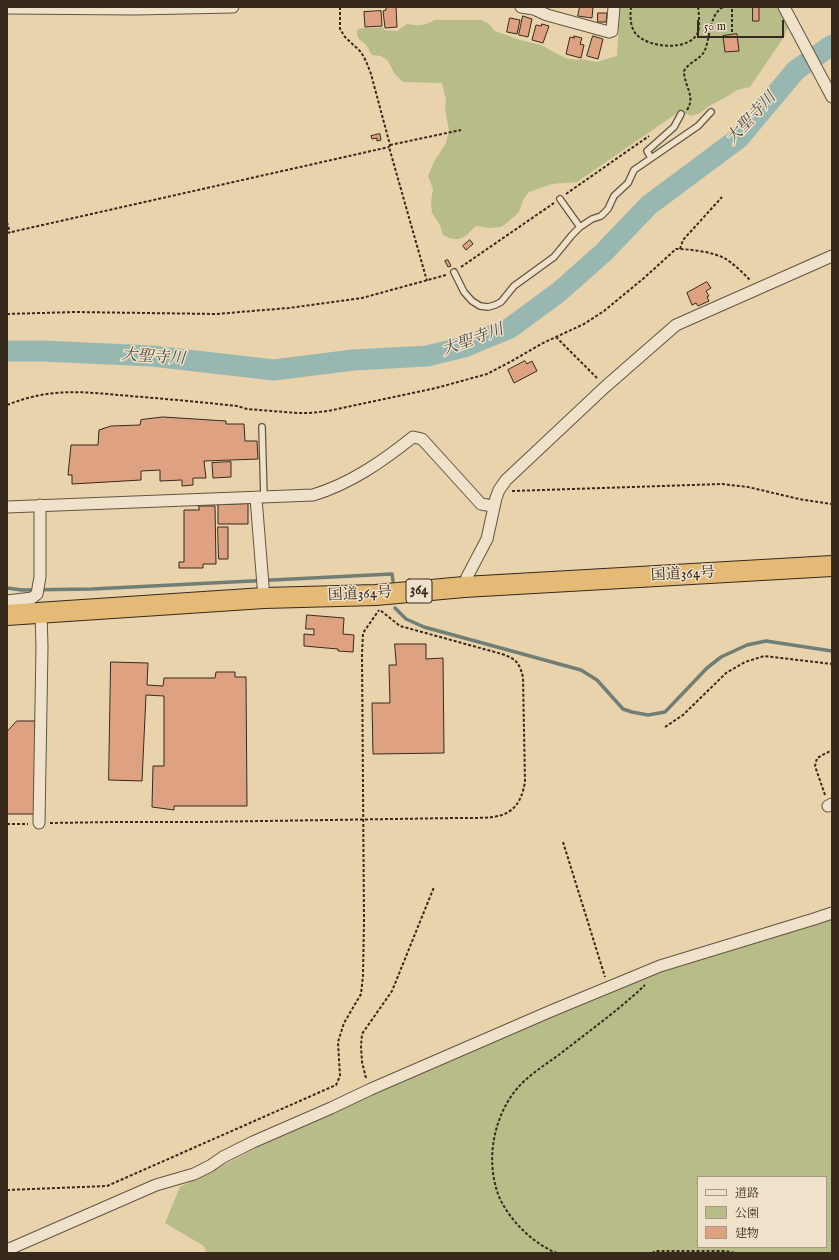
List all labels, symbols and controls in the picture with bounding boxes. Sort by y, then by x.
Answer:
scale bar [699,12,786,38]
text: 50 m [704,19,726,34]
water label: 大聖寺川 [723,89,781,149]
water label: 大聖寺川 [440,321,506,361]
water label: 大聖寺川 [120,346,186,370]
street label: 国道364号 [650,564,716,586]
road number: 364 [406,579,432,603]
street label: 国道364号 [327,584,393,606]
legend [697,1176,827,1248]
text: 道路 [735,1186,759,1201]
text: 公園 [735,1206,759,1221]
text: 建物 [735,1226,759,1241]

